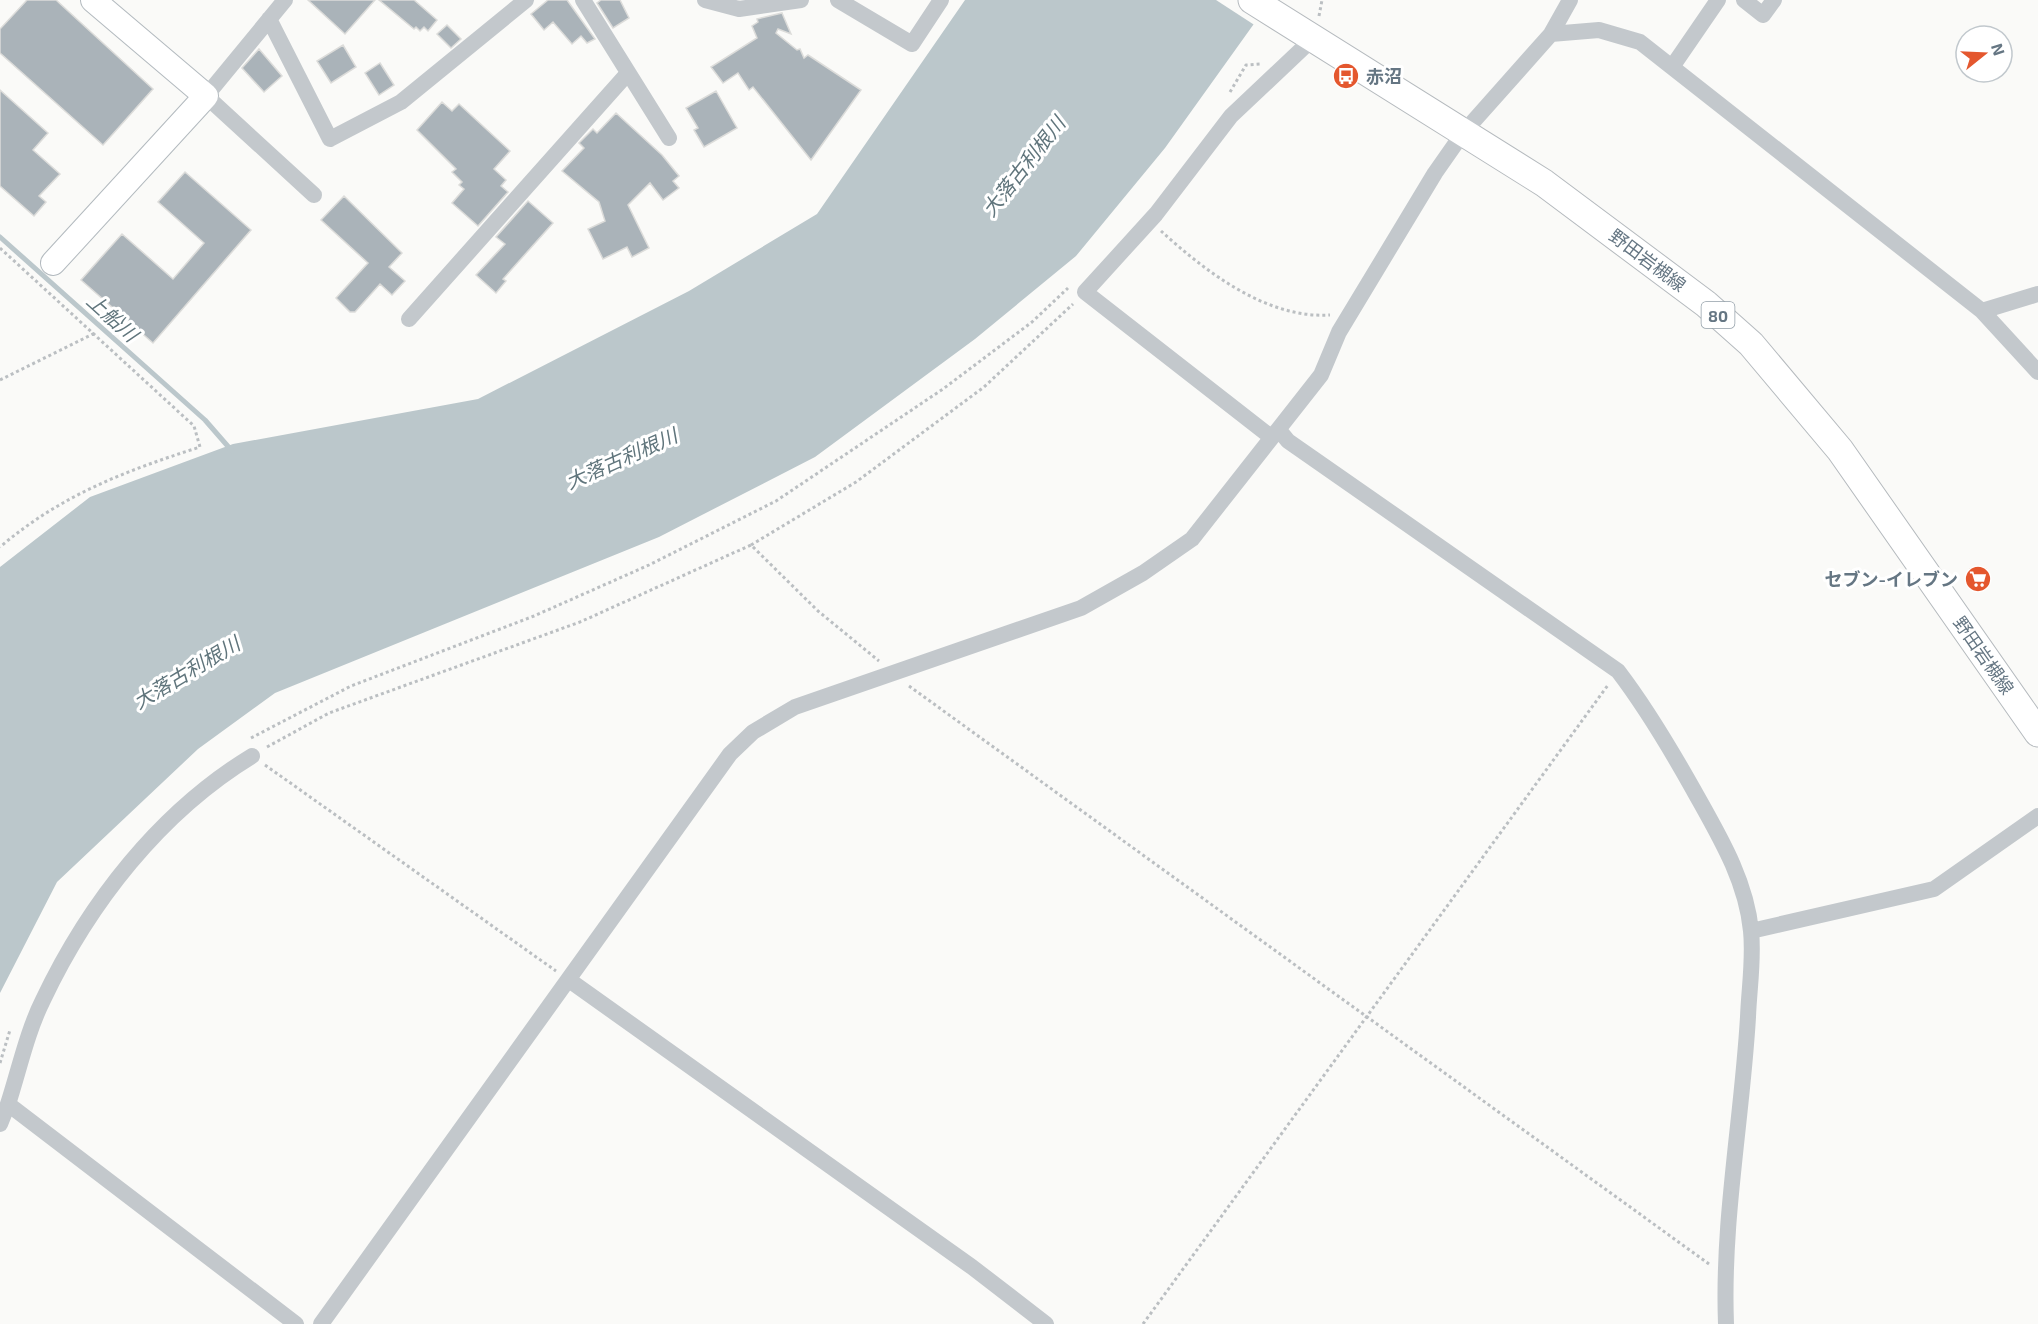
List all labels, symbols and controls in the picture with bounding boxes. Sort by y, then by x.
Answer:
north arrow [1954,24,2014,84]
text: N [1988,41,2010,58]
bus stop icon: 赤沼 [1331,61,1361,91]
place label: 赤沼 [1366,65,1402,87]
water label: 大落古利根川 [977,110,1071,221]
street label: 野田岩槻線 [1605,224,1691,296]
water label: 上船川 [83,288,145,347]
road number: 80 [1702,302,1734,328]
water label: 大落古利根川 [561,422,683,493]
supermarket icon: セブン-イレブン [1963,564,1993,594]
place label: セブン-イレブン [1825,568,1958,590]
street label: 野田岩槻線 [1949,612,2019,698]
water label: 大落古利根川 [128,630,245,713]

